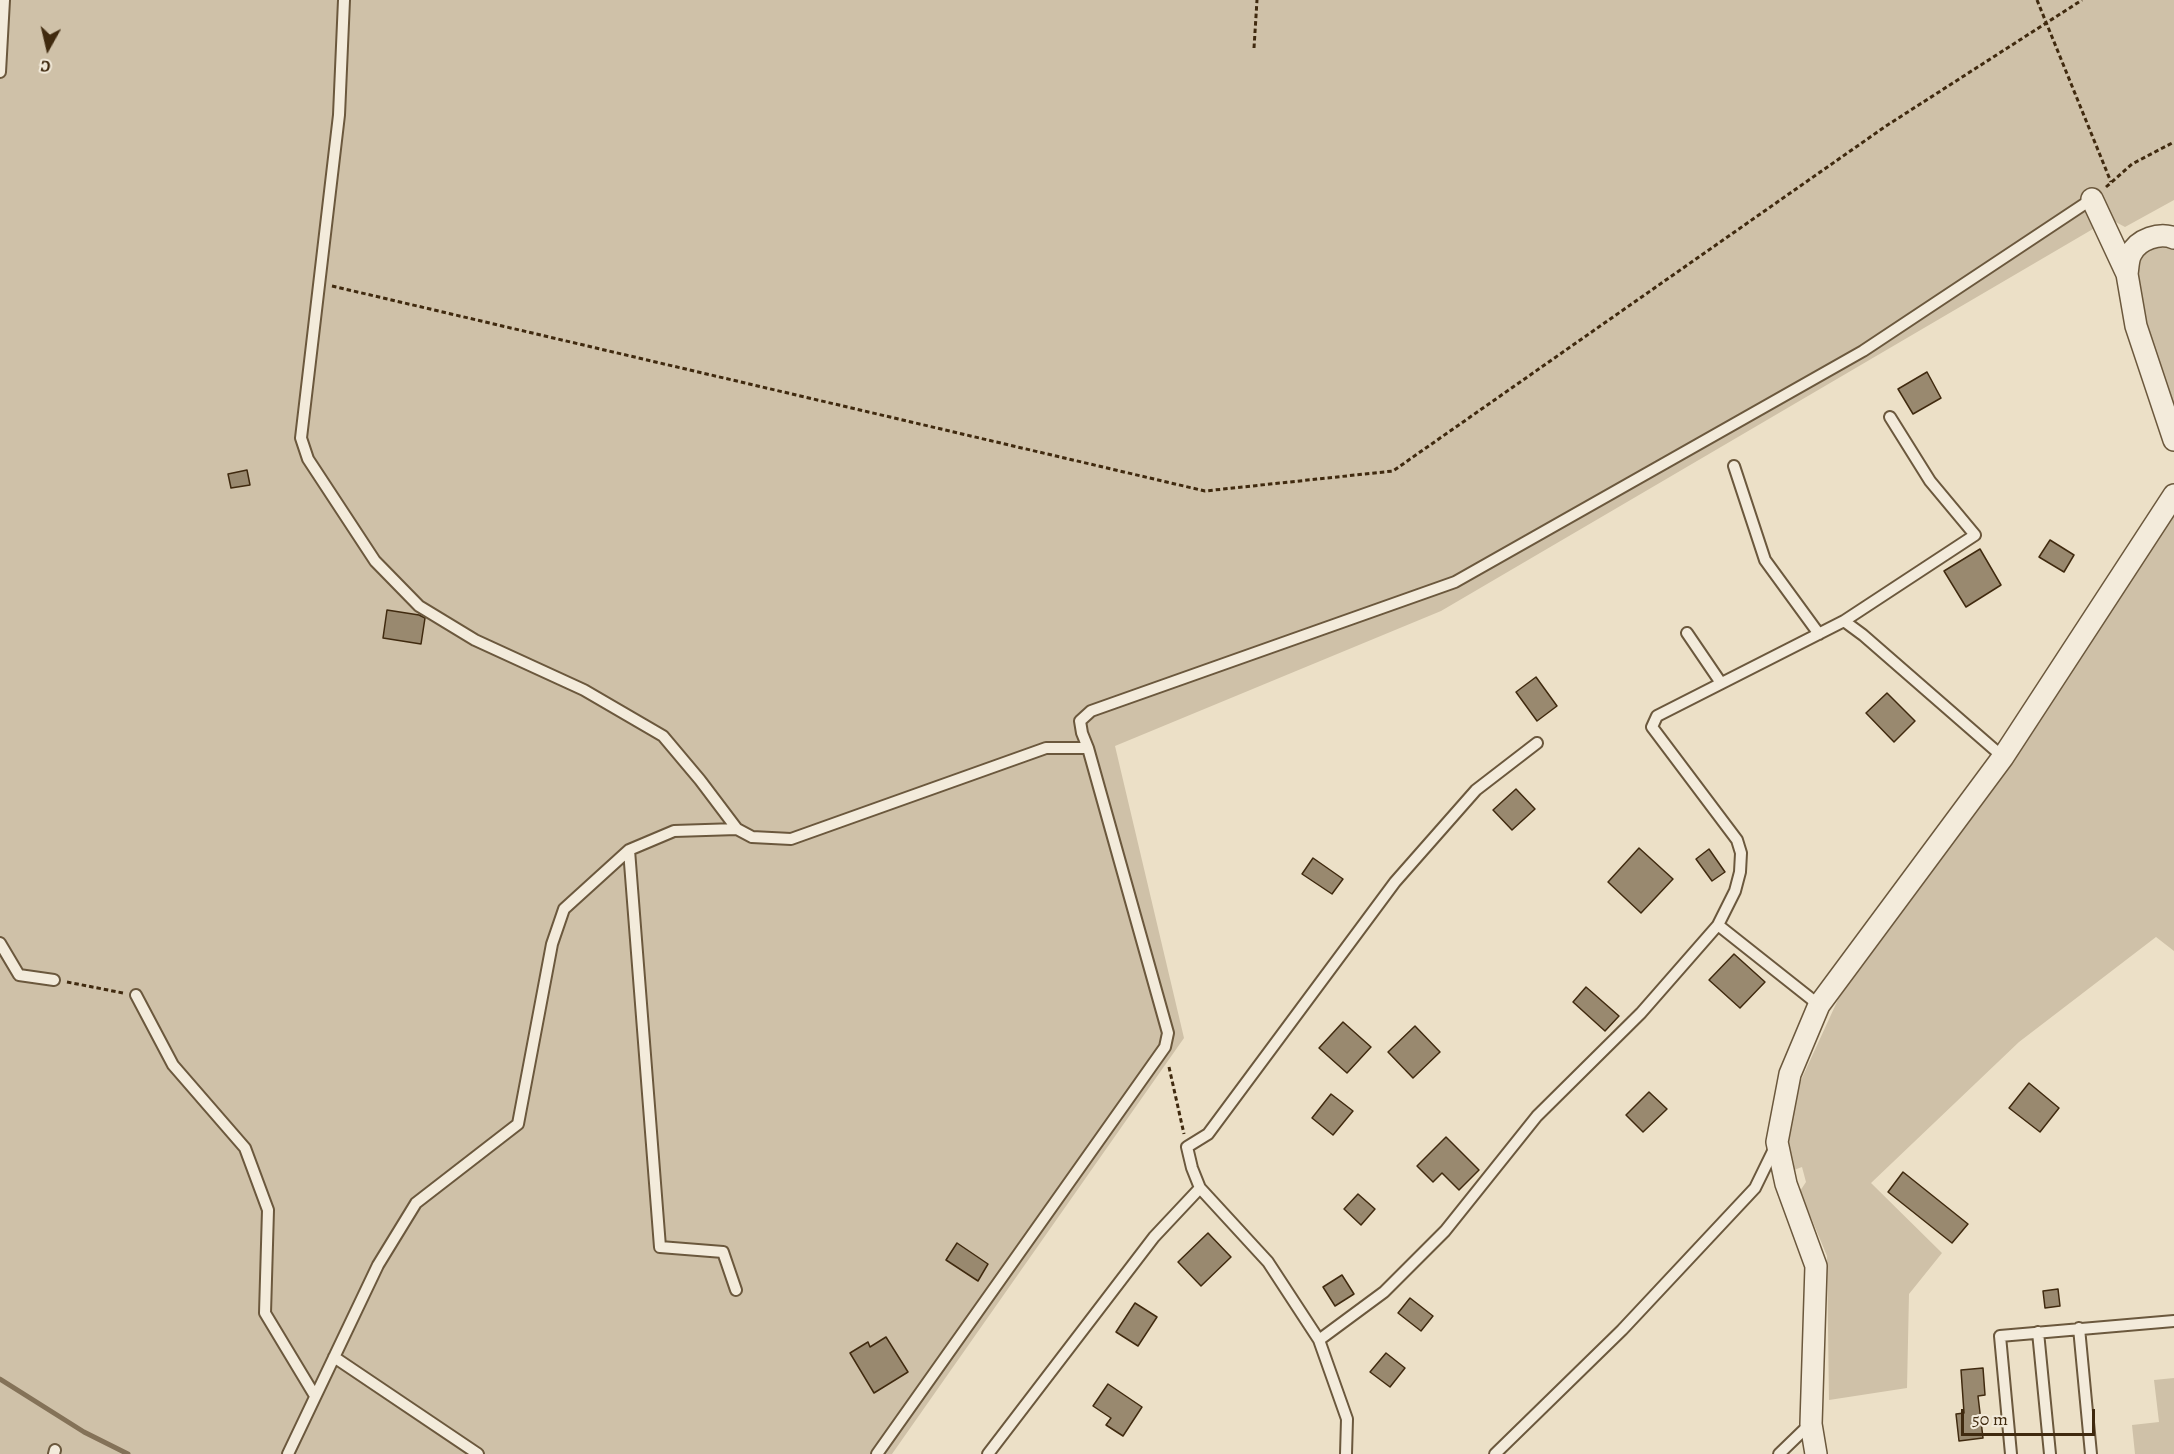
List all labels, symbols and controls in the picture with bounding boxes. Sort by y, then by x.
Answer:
north arrow [18,18,78,78]
text: С [39,54,52,77]
scale bar [1964,1397,2098,1435]
text: 50 m [1972,1407,2008,1431]

